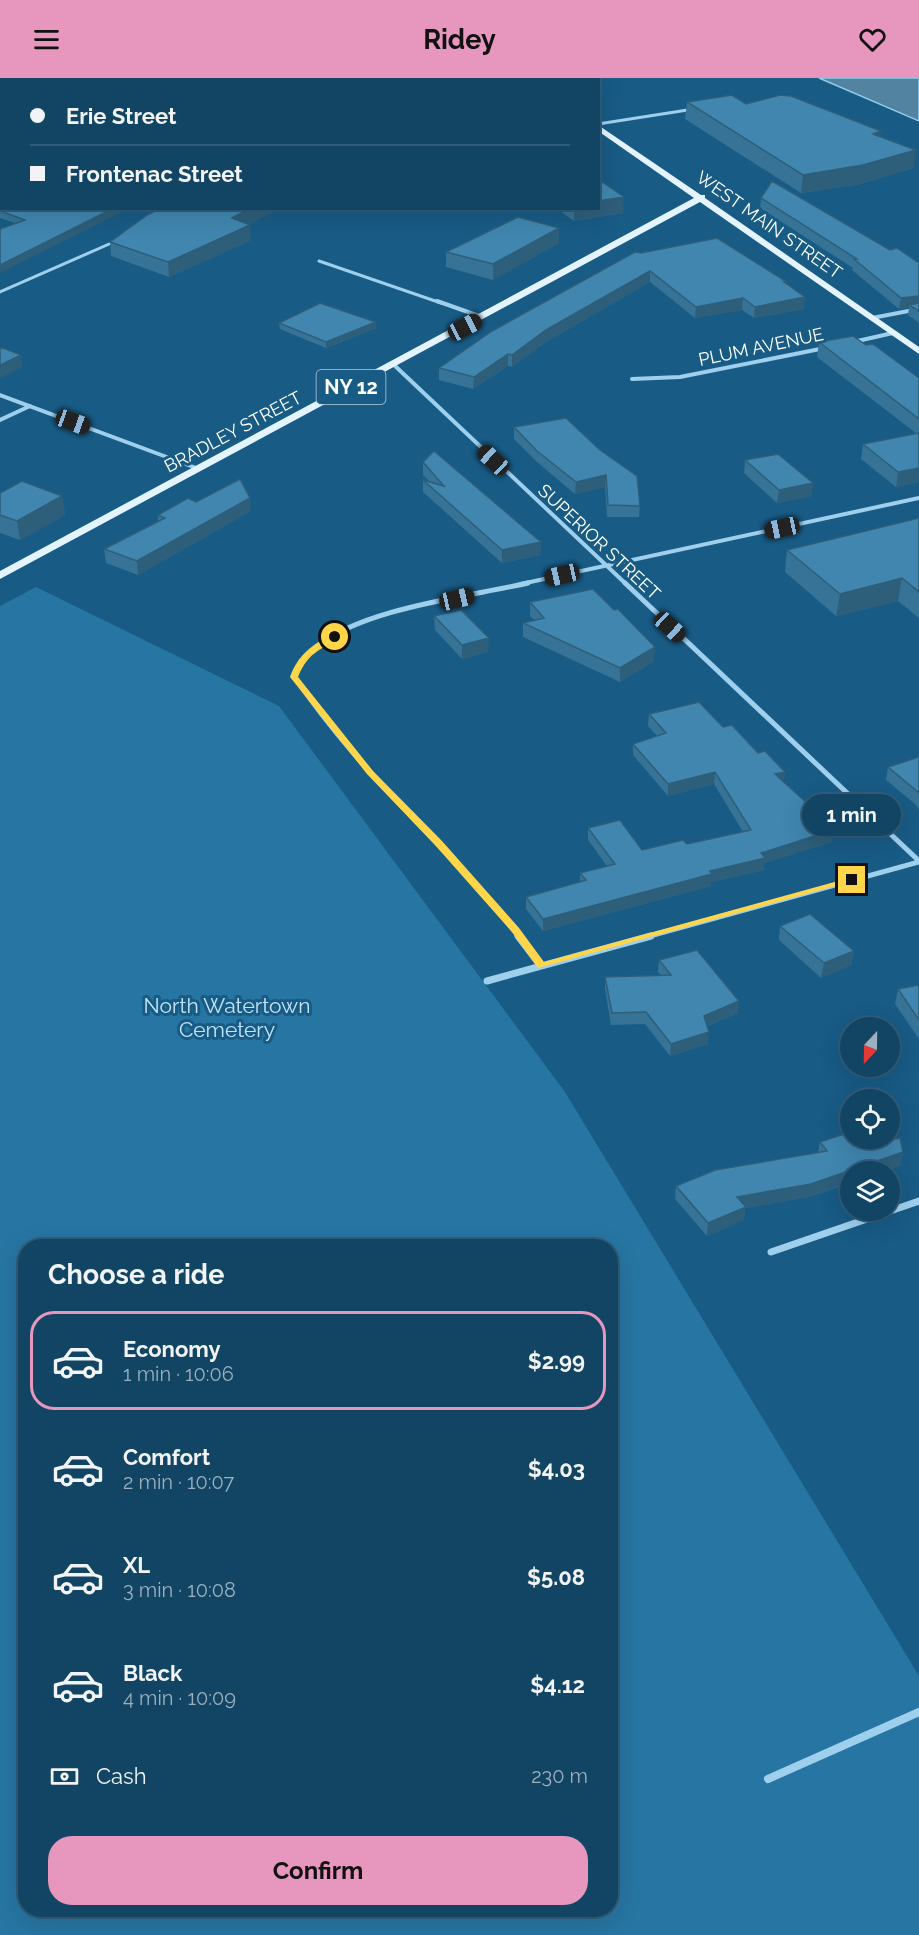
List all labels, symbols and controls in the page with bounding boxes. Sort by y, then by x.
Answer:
icon: menu [30,23,63,56]
icon: heart [856,23,889,56]
text: Ridey [423,24,496,55]
text: Erie Street [66,103,176,129]
text: Frontenac Street [66,161,243,187]
street label: WEST MAIN STREET [692,166,846,283]
car [445,311,485,343]
street label: PLUM AVENUE [696,323,825,370]
road number: NY 12 [316,370,386,404]
street label: BRADLEY STREET [161,387,305,477]
car [53,407,93,437]
car [474,441,512,479]
street label: SUPERIOR STREET [534,480,665,604]
car [763,515,801,541]
car [542,562,582,588]
car [437,586,477,612]
car [651,608,689,646]
route start [321,623,348,650]
callout: 1 min [802,793,902,835]
text: 1 min [826,803,877,827]
route end [838,866,865,893]
park label: North Watertown Cemetery [144,993,310,1042]
north arrow [840,1017,900,1077]
map controls [840,1017,900,1221]
button: locate [840,1089,900,1149]
button: layers [840,1161,900,1221]
text: Choose a ride [48,1259,224,1290]
icon: car [51,1334,105,1388]
text: Economy [123,1336,221,1362]
text: $2.99 [528,1348,585,1374]
text: 1 min · 10:06 [123,1362,234,1386]
icon: car [51,1442,105,1496]
text: Comfort [123,1444,210,1470]
text: $4.03 [528,1456,585,1482]
text: 2 min · 10:07 [123,1470,234,1494]
icon: car [51,1550,105,1604]
text: XL [123,1552,150,1578]
text: $5.08 [527,1564,585,1590]
text: 3 min · 10:08 [123,1578,236,1602]
icon: car [51,1658,105,1712]
text: Black [123,1660,182,1686]
text: $4.12 [530,1672,585,1698]
text: 4 min · 10:09 [123,1686,236,1710]
icon: cash [48,1760,81,1793]
text: Cash [96,1763,147,1789]
text: 230 m [531,1764,588,1788]
button: Confirm [48,1836,588,1905]

